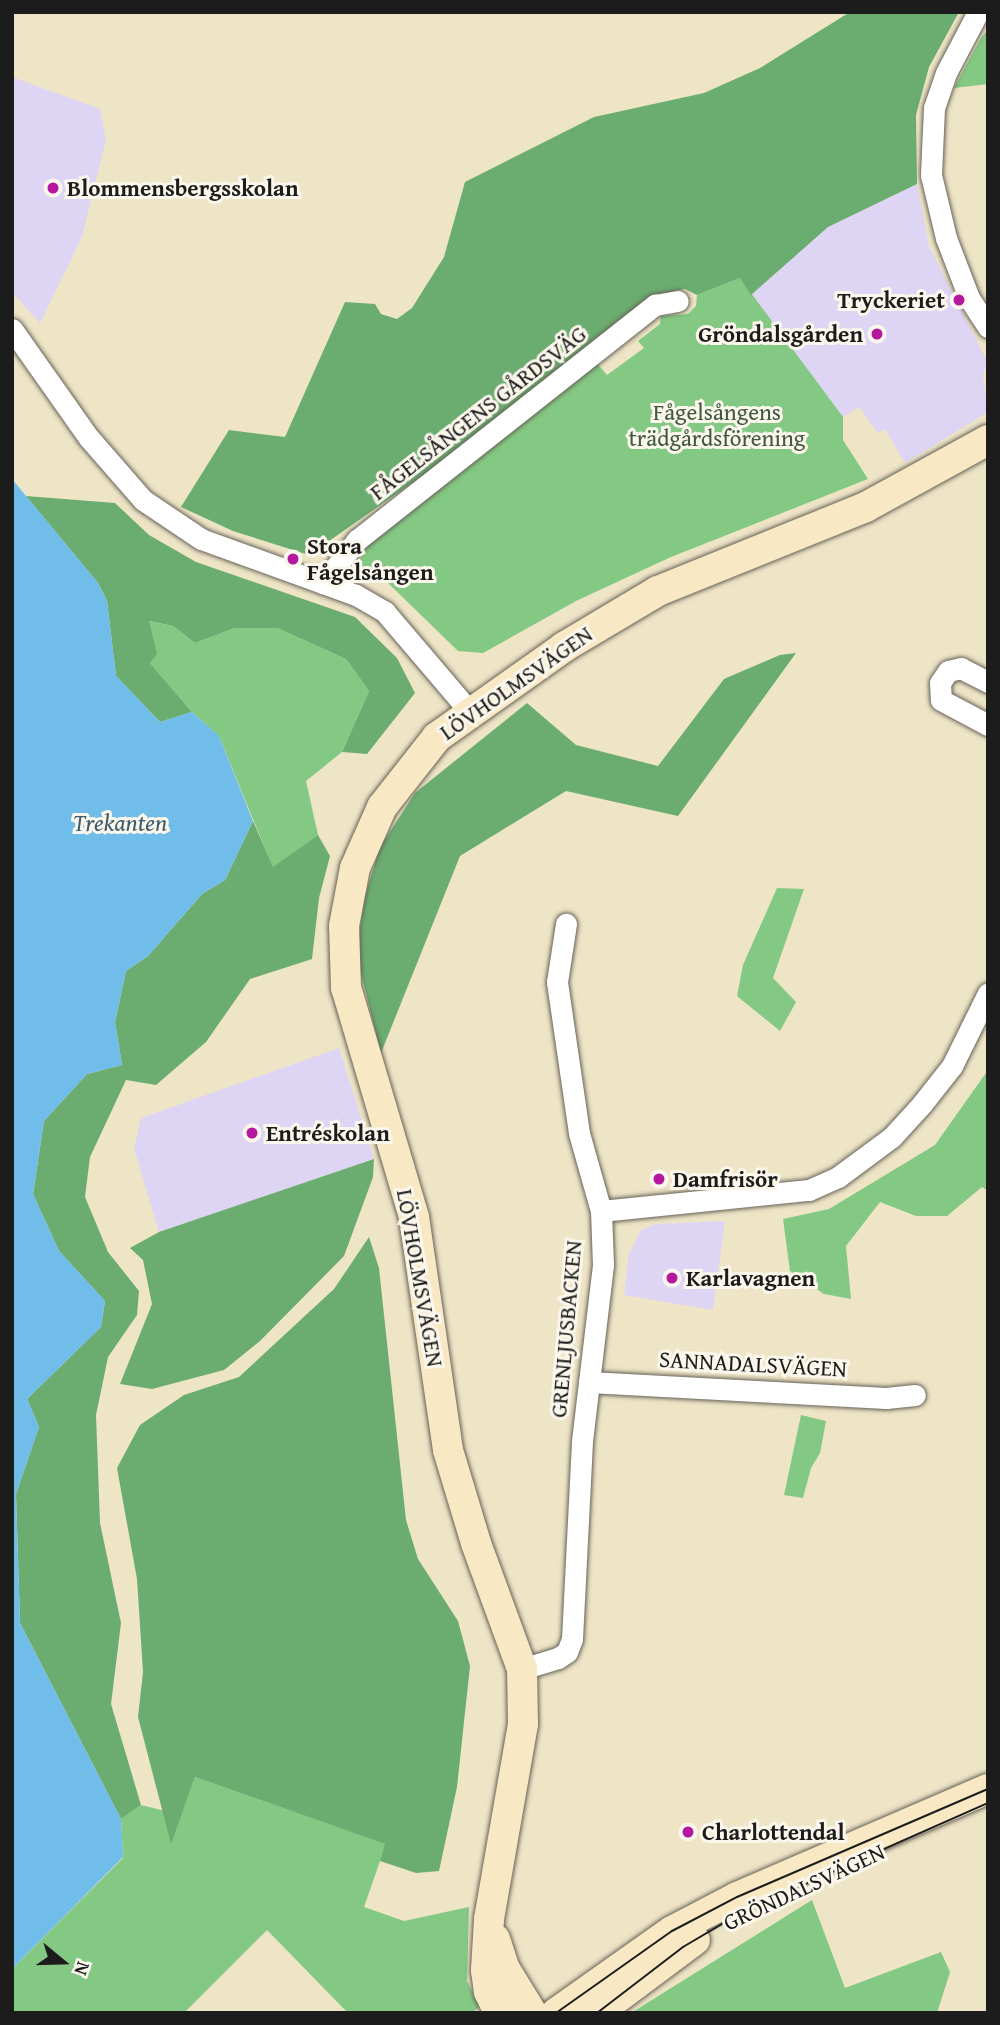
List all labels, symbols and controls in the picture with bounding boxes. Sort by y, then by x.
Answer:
place label: Blommensbergsskolan [67,174,298,202]
marker: Blommensbergsskolan [45,180,61,196]
place label: Tryckeriet [837,286,945,314]
marker: Tryckeriet [951,292,967,308]
street label: FÅGELSÅNGENS GÅRDSVÄG [364,320,592,506]
place label: Gröndalsgården [698,320,863,348]
marker: Gröndalsgården [869,326,885,342]
park label: Fågelsångens trädgårdsförening [629,398,805,452]
place label: Stora Fågelsången [307,532,433,586]
marker: Stora Fågelsången [285,551,301,567]
street label: LÖVHOLMSVÄGEN [434,620,598,746]
water label: Trekanten [73,809,167,837]
place label: Entréskolan [266,1119,390,1147]
marker: Entréskolan [244,1125,260,1141]
place label: Damfrisör [673,1165,778,1193]
marker: Damfrisör [651,1171,667,1187]
street label: LÖVHOLMSVÄGEN [391,1187,449,1369]
street label: GRENLJUSBACKEN [545,1239,587,1419]
place label: Karlavagnen [686,1264,815,1292]
marker: Karlavagnen [664,1270,680,1286]
street label: SANNADALSVÄGEN [658,1345,848,1383]
place label: Charlottendal [702,1818,845,1846]
marker: Charlottendal [680,1824,696,1840]
street label: GRÖNDALSVÄGEN [719,1838,889,1936]
north arrow [28,1927,98,1997]
text: N [68,1958,98,1979]

